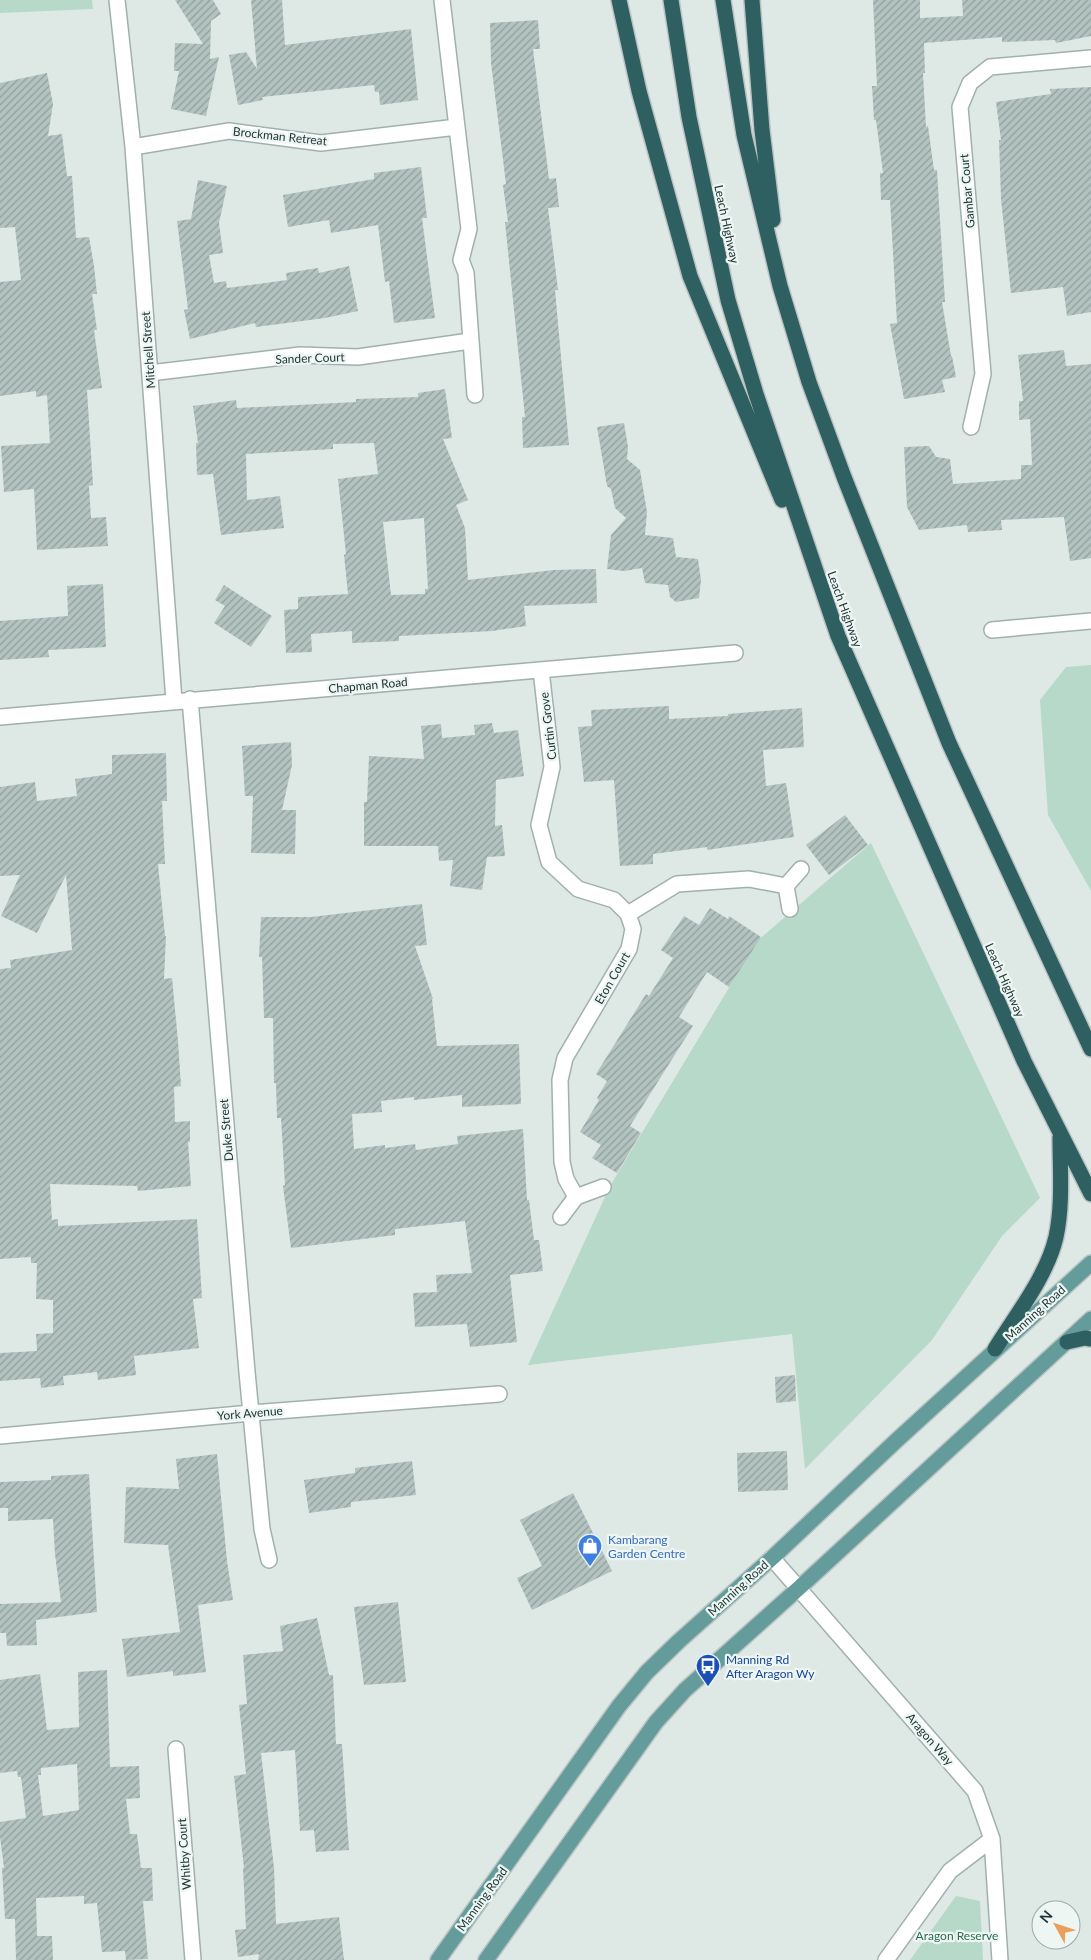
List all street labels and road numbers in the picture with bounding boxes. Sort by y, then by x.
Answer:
street label: Brockman Retreat [232,124,328,148]
street label: Gambar Court [956,153,978,229]
street label: Leach Highway [711,183,743,265]
street label: Mitchell Street [138,310,158,389]
street label: Sander Court [275,349,346,367]
street label: Leach Highway [824,569,866,650]
street label: Chapman Road [328,674,408,696]
street label: Curtin Grove [536,691,560,761]
street label: Leach Highway [982,941,1028,1020]
street label: Eton Court [591,949,633,1007]
street label: Duke Street [216,1098,236,1162]
street label: Manning Road [1002,1282,1068,1344]
street label: York Avenue [217,1403,283,1423]
street label: Manning Road [705,1557,771,1619]
street label: Aragon Way [903,1710,957,1769]
street label: Whitby Court [174,1817,194,1890]
street label: Manning Road [454,1864,510,1934]

